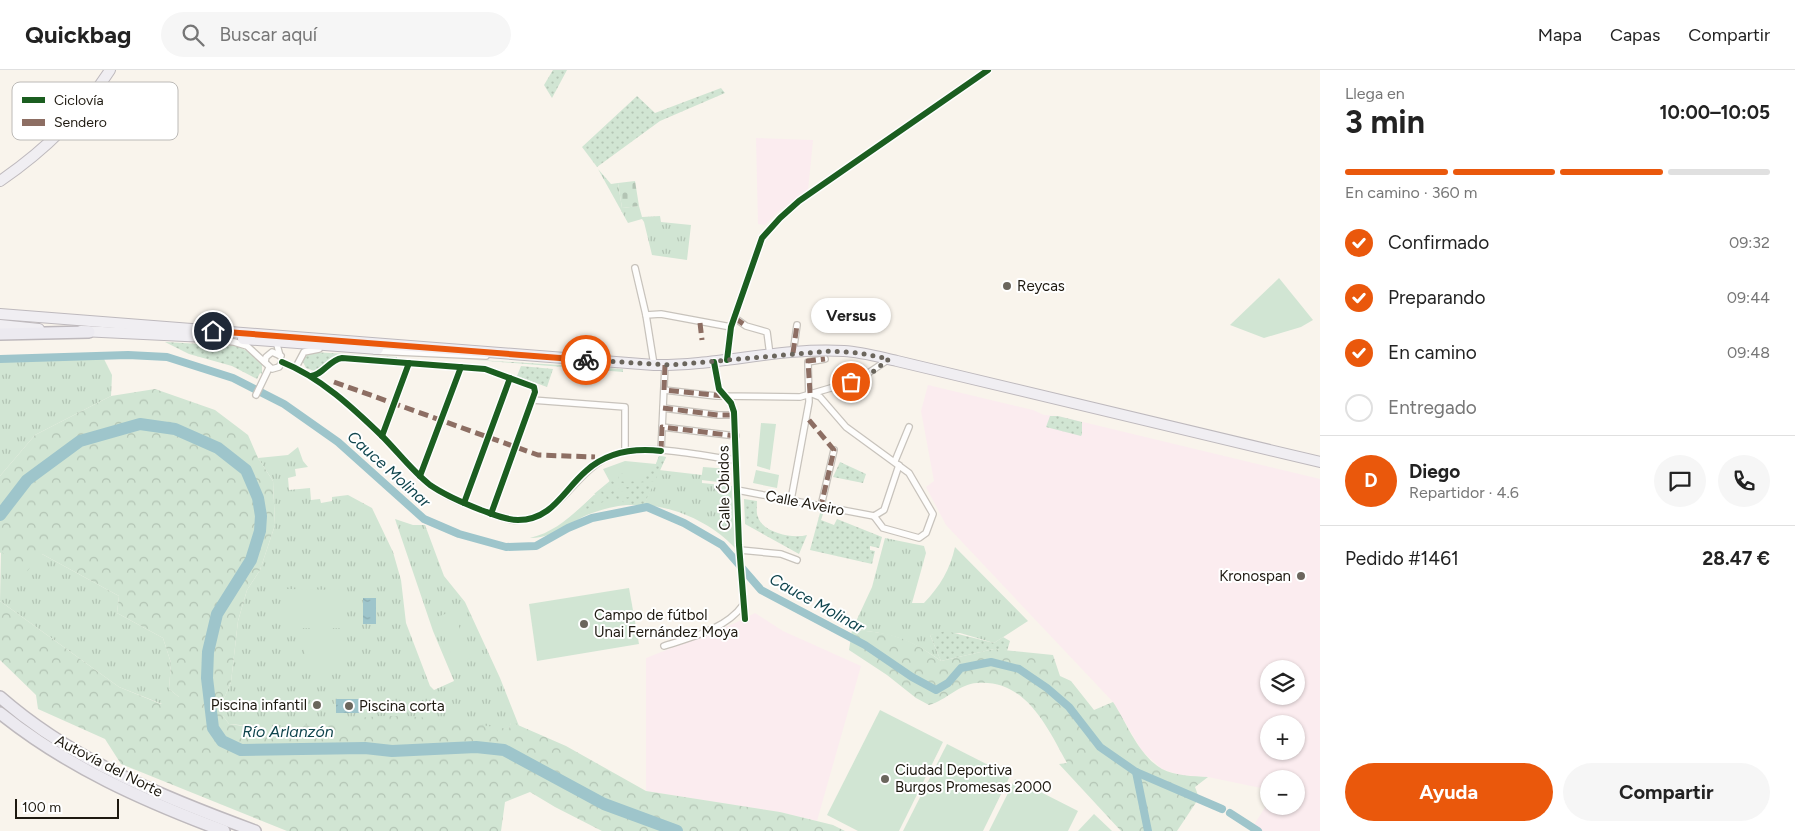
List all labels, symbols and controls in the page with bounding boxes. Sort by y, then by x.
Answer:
search box [161,12,511,57]
text: Quickbag [25,20,131,49]
icon: search [179,21,207,49]
text: Buscar aquí [219,23,317,46]
text: Mapa [1538,24,1582,46]
text: Capas [1610,24,1660,46]
text: Compartir [1688,24,1770,46]
legend [12,82,178,140]
text: Llega en [1345,84,1405,103]
text: Ciclovía [54,92,104,109]
text: 10:00–10:05 [1659,101,1770,124]
text: 3 min [1345,103,1425,141]
text: Sendero [54,114,107,131]
text: En camino · 360 m [1345,183,1477,202]
icon: check [1345,229,1373,257]
text: Confirmado [1388,231,1489,254]
text: 09:32 [1729,233,1770,252]
place label: Reycas [1017,277,1065,295]
marker: Reycas [1001,280,1013,292]
icon: check [1345,284,1373,312]
text: Preparando [1388,286,1486,309]
text: 09:44 [1727,288,1770,307]
callout: Versus [811,297,891,332]
text: Versus [826,306,876,325]
pin [192,310,234,352]
icon: home [199,317,227,345]
courier [561,335,611,385]
icon: check [1345,339,1373,367]
text: En camino [1388,341,1477,364]
text: 09:48 [1727,343,1770,362]
icon: bike [572,346,600,374]
pin [830,361,872,403]
icon: bag [837,368,865,396]
text: Entregado [1388,396,1477,419]
water label: Cauce Molinar [344,427,435,512]
street label: Calle Óbidos [714,445,734,531]
button: chat [1654,455,1706,507]
button: phone [1718,455,1770,507]
text: Diego [1409,460,1460,483]
text: D [1364,469,1378,492]
text: Repartidor · 4.6 [1409,483,1519,502]
street label: Calle Aveiro [764,487,846,520]
text: Pedido #1461 [1345,547,1459,570]
text: 28.47 € [1702,547,1770,570]
place label: Kronospan [1219,567,1291,585]
water label: Cauce Molinar [766,569,868,637]
marker: Kronospan [1295,570,1307,582]
place label: Campo de fútbol Unai Fernández Moya [594,606,738,641]
marker: Campo de fútbol Unai Fernández Moya [578,618,590,630]
map controls [1260,660,1305,815]
button: layers [1260,660,1305,705]
place label: Piscina infantil [211,696,307,714]
place label: Piscina corta [359,697,445,715]
marker: Piscina infantil [311,699,323,711]
marker: Piscina corta [343,700,355,712]
button: + [1260,715,1305,760]
water label: Río Arlanzón [242,722,334,741]
street label: Autovía del Norte [52,731,166,801]
place label: Ciudad Deportiva Burgos Promesas 2000 [895,761,1052,796]
button: Ayuda [1345,763,1553,821]
button: Compartir [1563,763,1770,821]
button: − [1260,770,1305,815]
marker: Ciudad Deportiva Burgos Promesas 2000 [879,773,891,785]
scale bar [15,796,119,819]
text: 100 m [22,799,61,816]

